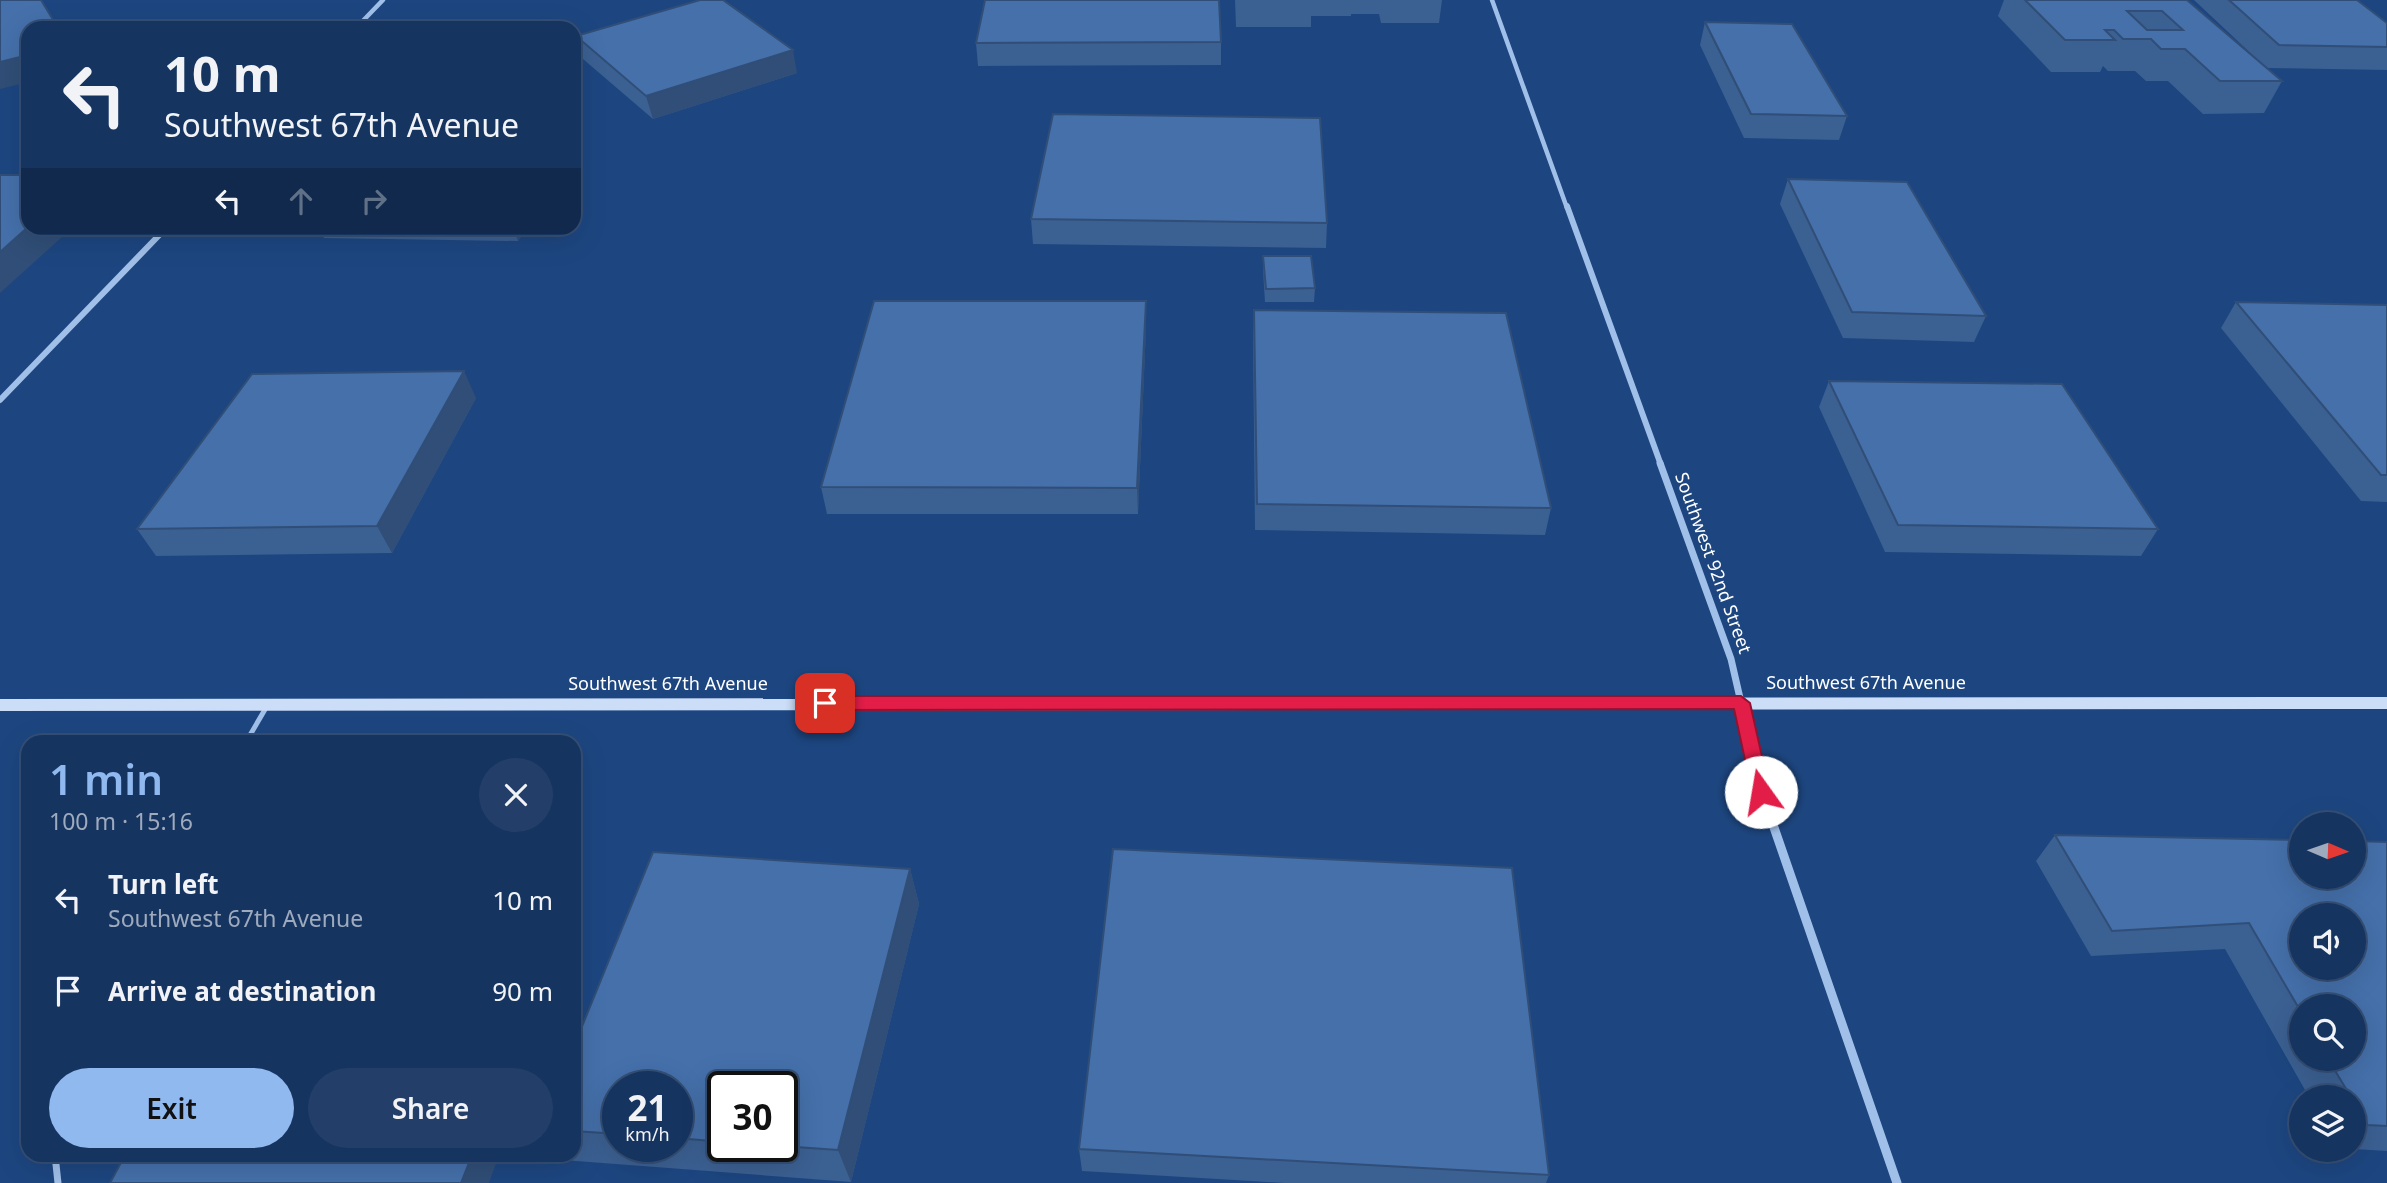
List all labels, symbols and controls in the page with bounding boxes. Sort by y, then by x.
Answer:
text: 10 m [164,40,281,106]
icon: left [49,49,140,140]
text: Southwest 67th Avenue [164,103,519,146]
icon: left [209,182,247,220]
icon: ahead [282,182,320,220]
icon: right [355,182,393,220]
street label: Southwest 92nd Street [1670,469,1758,657]
street label: Southwest 67th Avenue [1766,670,1966,694]
street label: Southwest 67th Avenue [568,671,768,695]
pin [795,673,855,733]
icon: arrive [806,684,844,722]
text: 1 min [49,750,163,807]
position arrow [1724,755,1798,829]
button: close [479,758,553,832]
text: 100 m · 15:16 [49,805,193,837]
north arrow [2289,812,2366,889]
map controls [2289,812,2366,1162]
text: Turn left [108,866,219,902]
icon: left [49,881,87,919]
text: 10 m [492,882,553,918]
text: Southwest 67th Avenue [108,902,363,934]
button: sound [2289,903,2366,980]
icon: arrive [49,972,87,1010]
text: Arrive at destination [108,973,377,1009]
text: 90 m [492,973,553,1009]
button: search [2289,994,2366,1071]
button: Exit [49,1068,294,1148]
button: Share [308,1068,553,1148]
speed limit sign: 30 [707,1071,798,1162]
text: 21 [627,1084,668,1131]
button: layers [2289,1085,2366,1162]
text: km/h [625,1122,670,1146]

